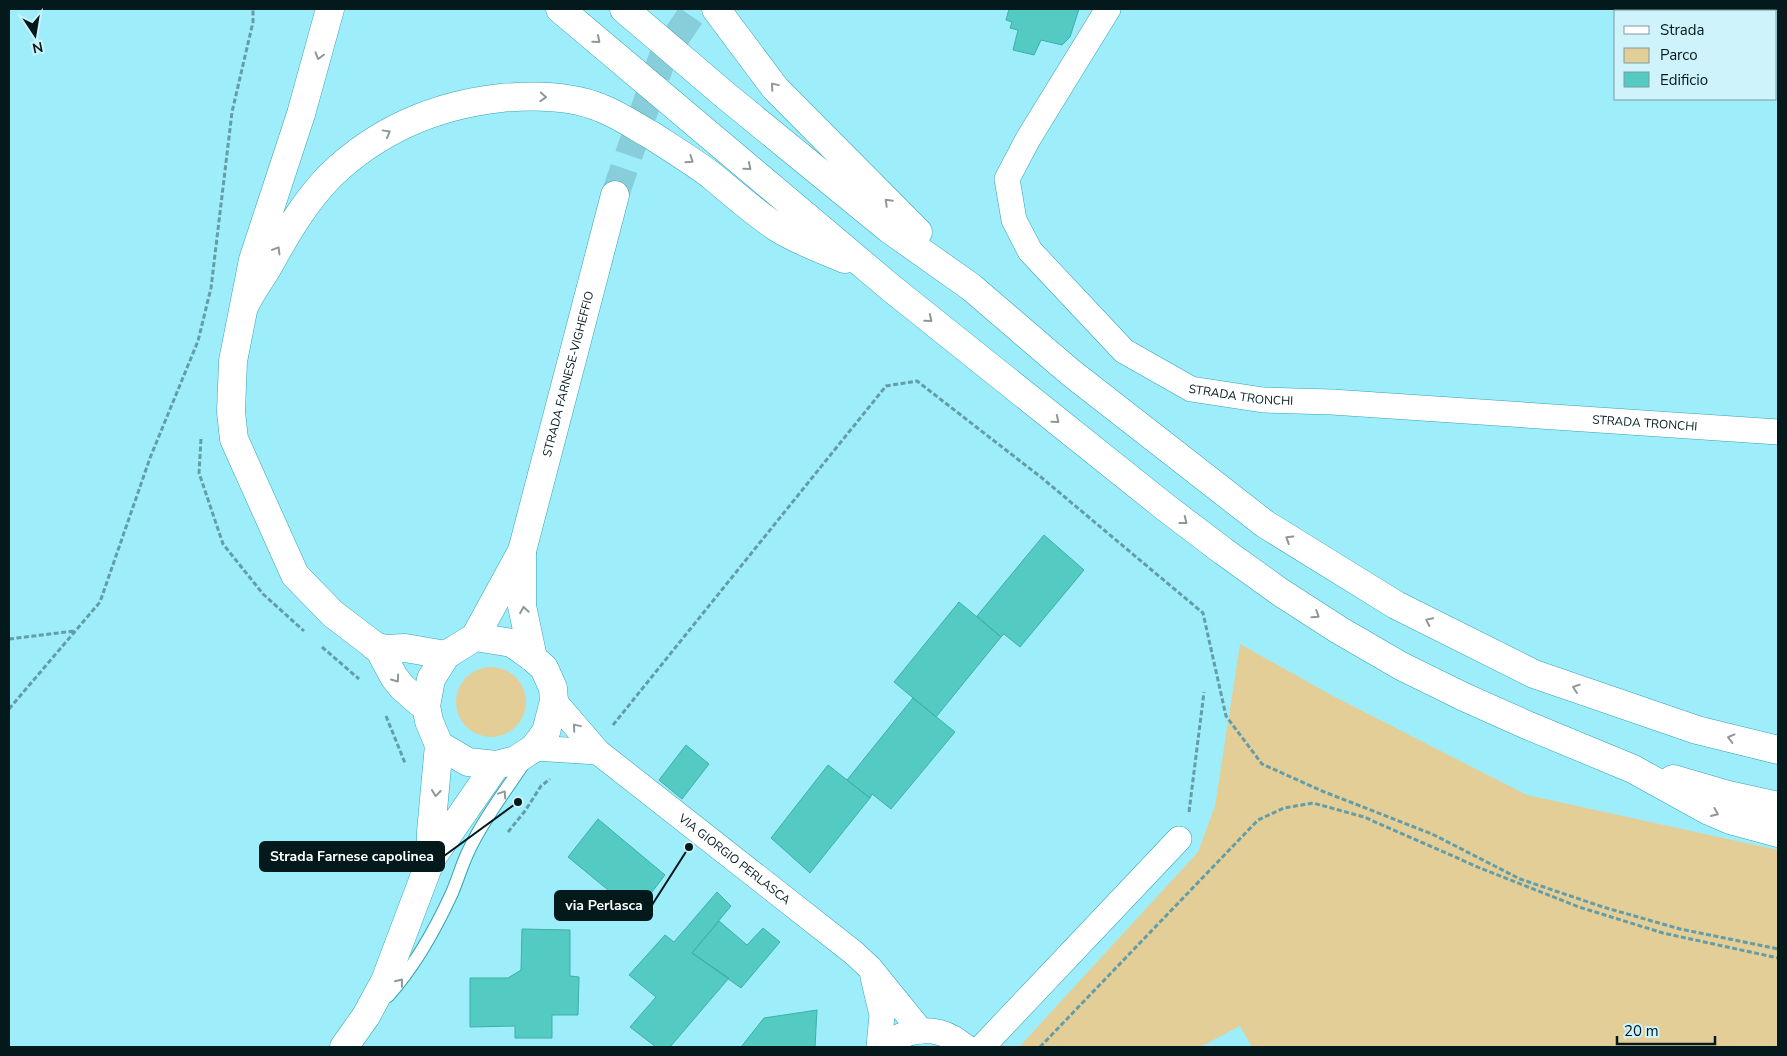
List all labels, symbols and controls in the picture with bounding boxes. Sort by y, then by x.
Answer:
north arrow [10,10,60,60]
legend [1614,10,1777,100]
text: Strada [1660,20,1704,40]
one-way arrow [591,35,600,43]
text: N [30,37,45,58]
text: Parco [1660,45,1698,65]
one-way arrow [314,51,324,60]
text: Edificio [1660,70,1708,90]
one-way arrow [772,83,780,92]
one-way arrow [540,91,548,102]
one-way arrow [382,130,391,140]
one-way arrow [684,154,694,163]
one-way arrow [742,162,751,170]
one-way arrow [885,199,894,208]
one-way arrow [271,246,281,255]
street label: STRADA FARNESE-VIGHEFFIO [539,289,598,459]
one-way arrow [924,313,933,322]
street label: STRADA TRONCHI [1188,381,1293,409]
street label: STRADA TRONCHI [1592,412,1698,435]
one-way arrow [1051,414,1060,423]
one-way arrow [1178,515,1187,523]
one-way arrow [1285,535,1294,545]
one-way arrow [519,606,529,615]
one-way arrow [1310,609,1320,618]
one-way arrow [1425,618,1434,628]
one-way arrow [390,673,399,683]
one-way arrow [1573,684,1581,694]
one-way arrow [572,723,581,732]
one-way arrow [1727,733,1735,744]
one-way arrow [431,790,442,798]
one-way arrow [497,791,506,800]
one-way arrow [1710,807,1719,818]
street label: VIA GIORGIO PERLASCA [675,810,794,908]
callout: Strada Farnese capolinea [260,842,444,871]
text: Strada Farnese capolinea [270,847,434,866]
callout: via Perlasca [555,891,652,920]
text: via Perlasca [564,896,643,915]
one-way arrow [394,979,402,988]
scale bar [1617,1014,1714,1046]
text: 20 m [1624,1021,1659,1041]

